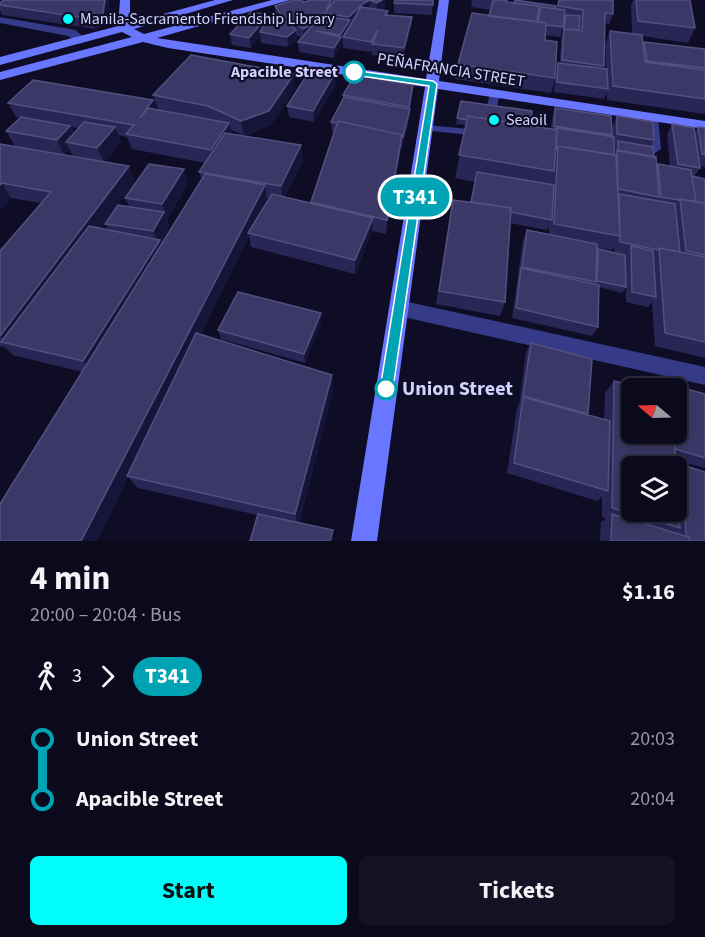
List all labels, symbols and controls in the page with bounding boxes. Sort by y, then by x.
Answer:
place label: Manila-Sacramento Friendship Library [80,8,335,30]
marker: Manila-Sacramento Friendship Library [61,12,75,26]
street label: PEÑAFRANCIA STREET [376,47,527,93]
place label: Apacible Street [230,61,338,83]
marker: Apacible Street [343,61,365,83]
place label: Seaoil [506,109,547,131]
marker: Seaoil [487,113,501,127]
line badge: T341 [373,178,457,216]
text: T341 [393,182,437,212]
place label: Union Street [402,375,513,403]
marker: Union Street [375,378,397,400]
north arrow [621,378,687,444]
map controls [621,378,687,522]
button: layers [621,456,687,522]
text: 4 min [30,555,110,602]
text: $1.16 [622,576,675,608]
text: 20:00 – 20:04 · Bus [30,601,181,629]
icon: walk [30,660,63,693]
icon: forward [91,660,124,693]
text: T341 [145,661,190,691]
text: 3 [72,662,82,690]
text: Union Street [76,723,198,755]
text: 20:03 [630,725,675,753]
text: Apacible Street [76,783,223,815]
text: 20:04 [630,785,675,813]
button: Start [30,856,347,925]
button: Tickets [359,856,675,925]

